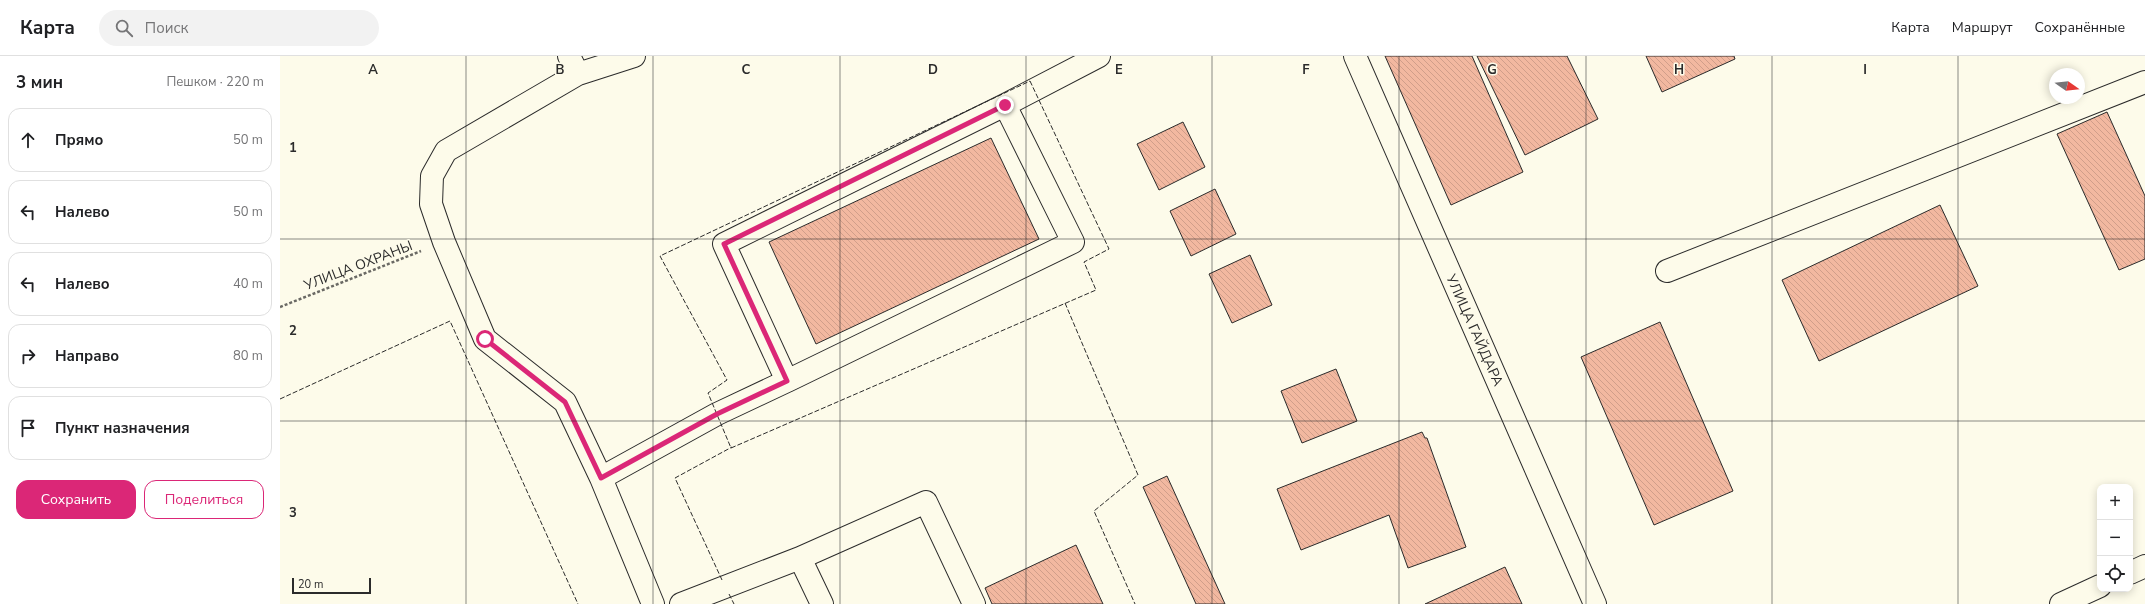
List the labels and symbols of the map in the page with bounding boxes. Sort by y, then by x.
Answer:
text: A [368,61,378,79]
text: B [556,61,565,79]
text: C [742,61,751,79]
text: D [928,61,938,79]
text: E [1115,61,1123,79]
text: F [1302,61,1310,79]
text: G [1487,61,1497,79]
text: H [1674,61,1684,79]
text: I [1863,61,1867,79]
north arrow [2049,68,2085,104]
route end [996,96,1014,114]
text: 1 [289,139,297,157]
street label: УЛИЦА ОХРАНЫ [300,236,415,295]
street label: УЛИЦА ГАЙДАРА [1441,270,1508,389]
text: 2 [289,322,297,340]
route start [476,330,494,348]
text: 3 [289,504,297,522]
scale bar [292,576,371,595]

